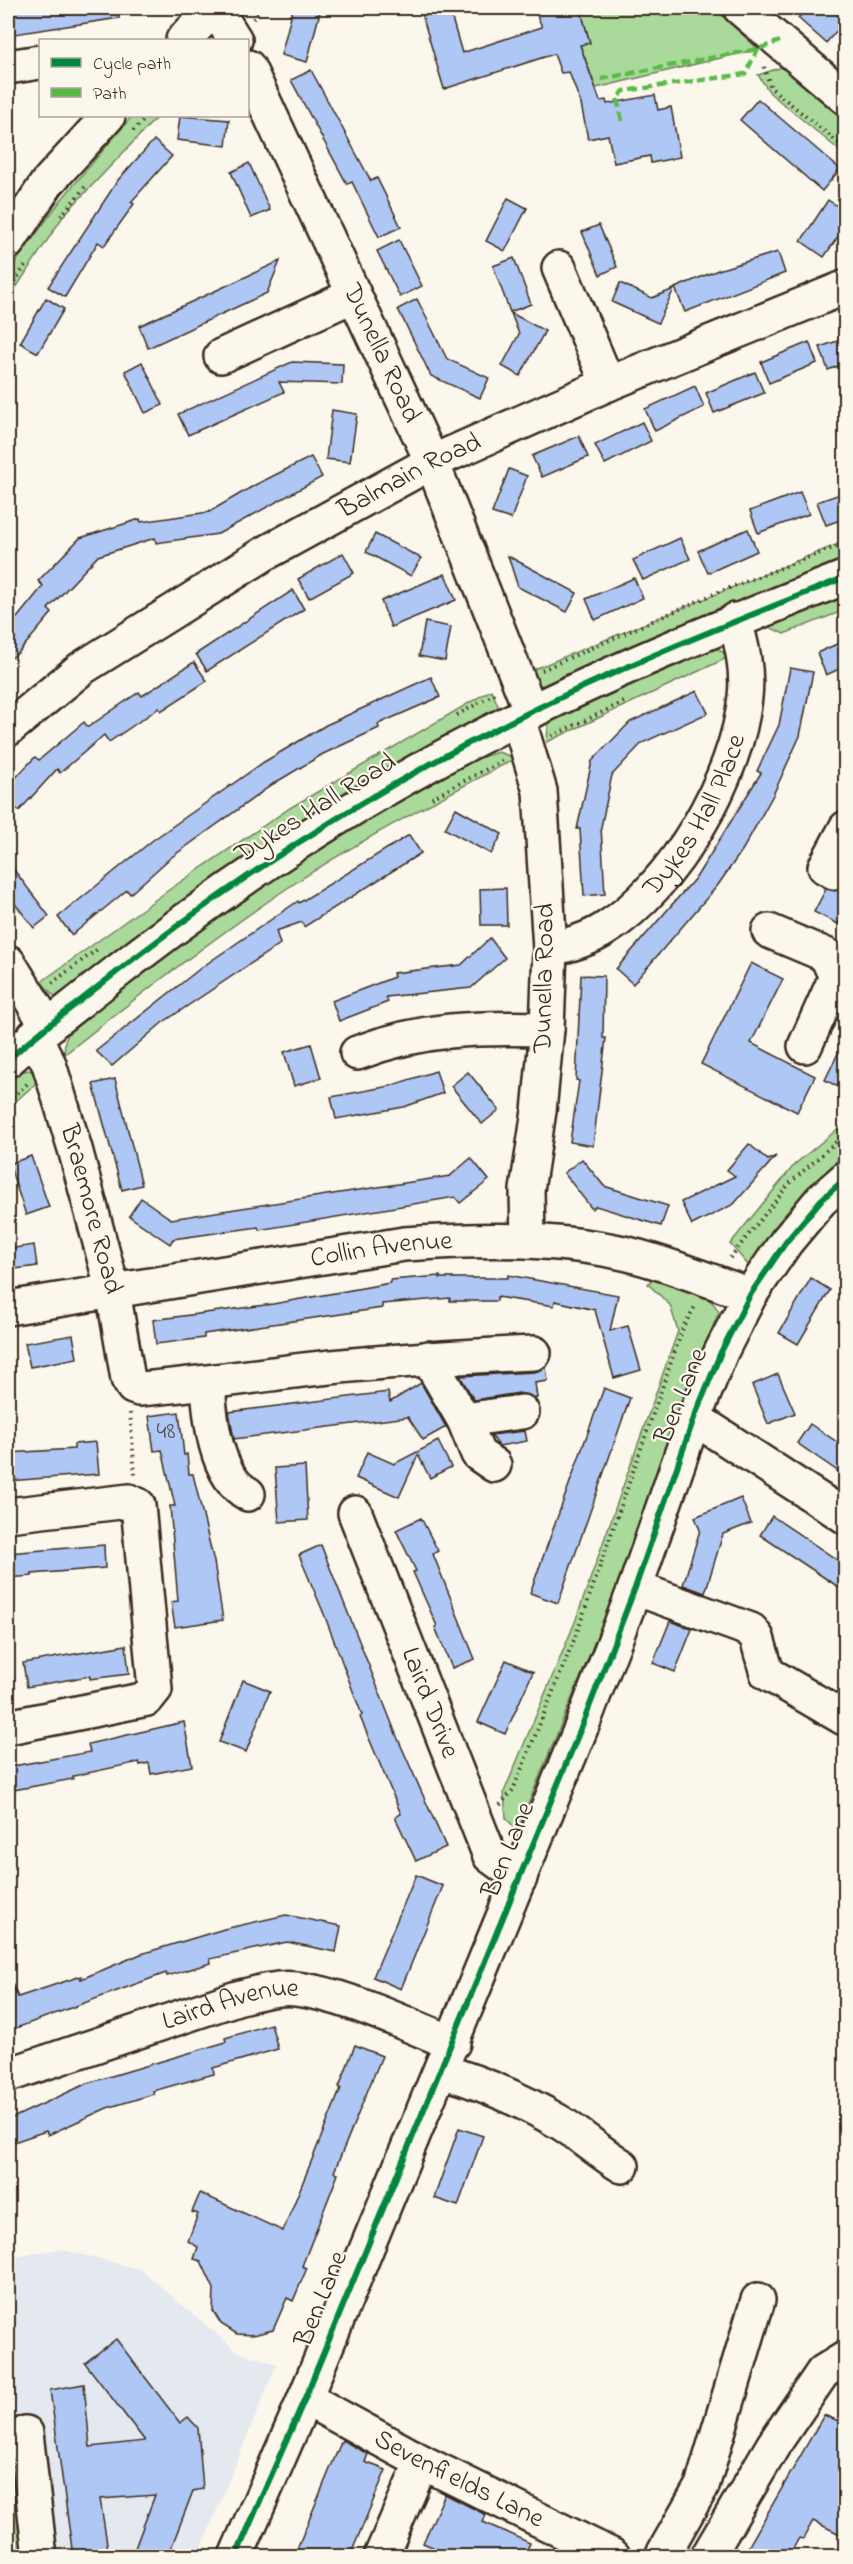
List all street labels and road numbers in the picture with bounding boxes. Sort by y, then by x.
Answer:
street label: Dunella Road [332,276,431,430]
street label: Balmain Road [330,423,488,530]
street label: Dykes Hall Place [633,729,757,907]
street label: Dykes Hall Road [227,744,404,875]
street label: Dunella Road [524,903,566,1054]
street label: Braemore Road [49,1119,132,1298]
street label: Collin Avenue [308,1222,454,1278]
street label: Ben Lane [645,1341,719,1451]
street label: Laird Drive [390,1642,469,1765]
street label: Ben Lane [472,1795,546,1905]
street label: Laird Avenue [157,1969,301,2041]
street label: Ben Lane [285,2244,359,2354]
street label: Sevenfields Lane [367,2420,551,2539]

